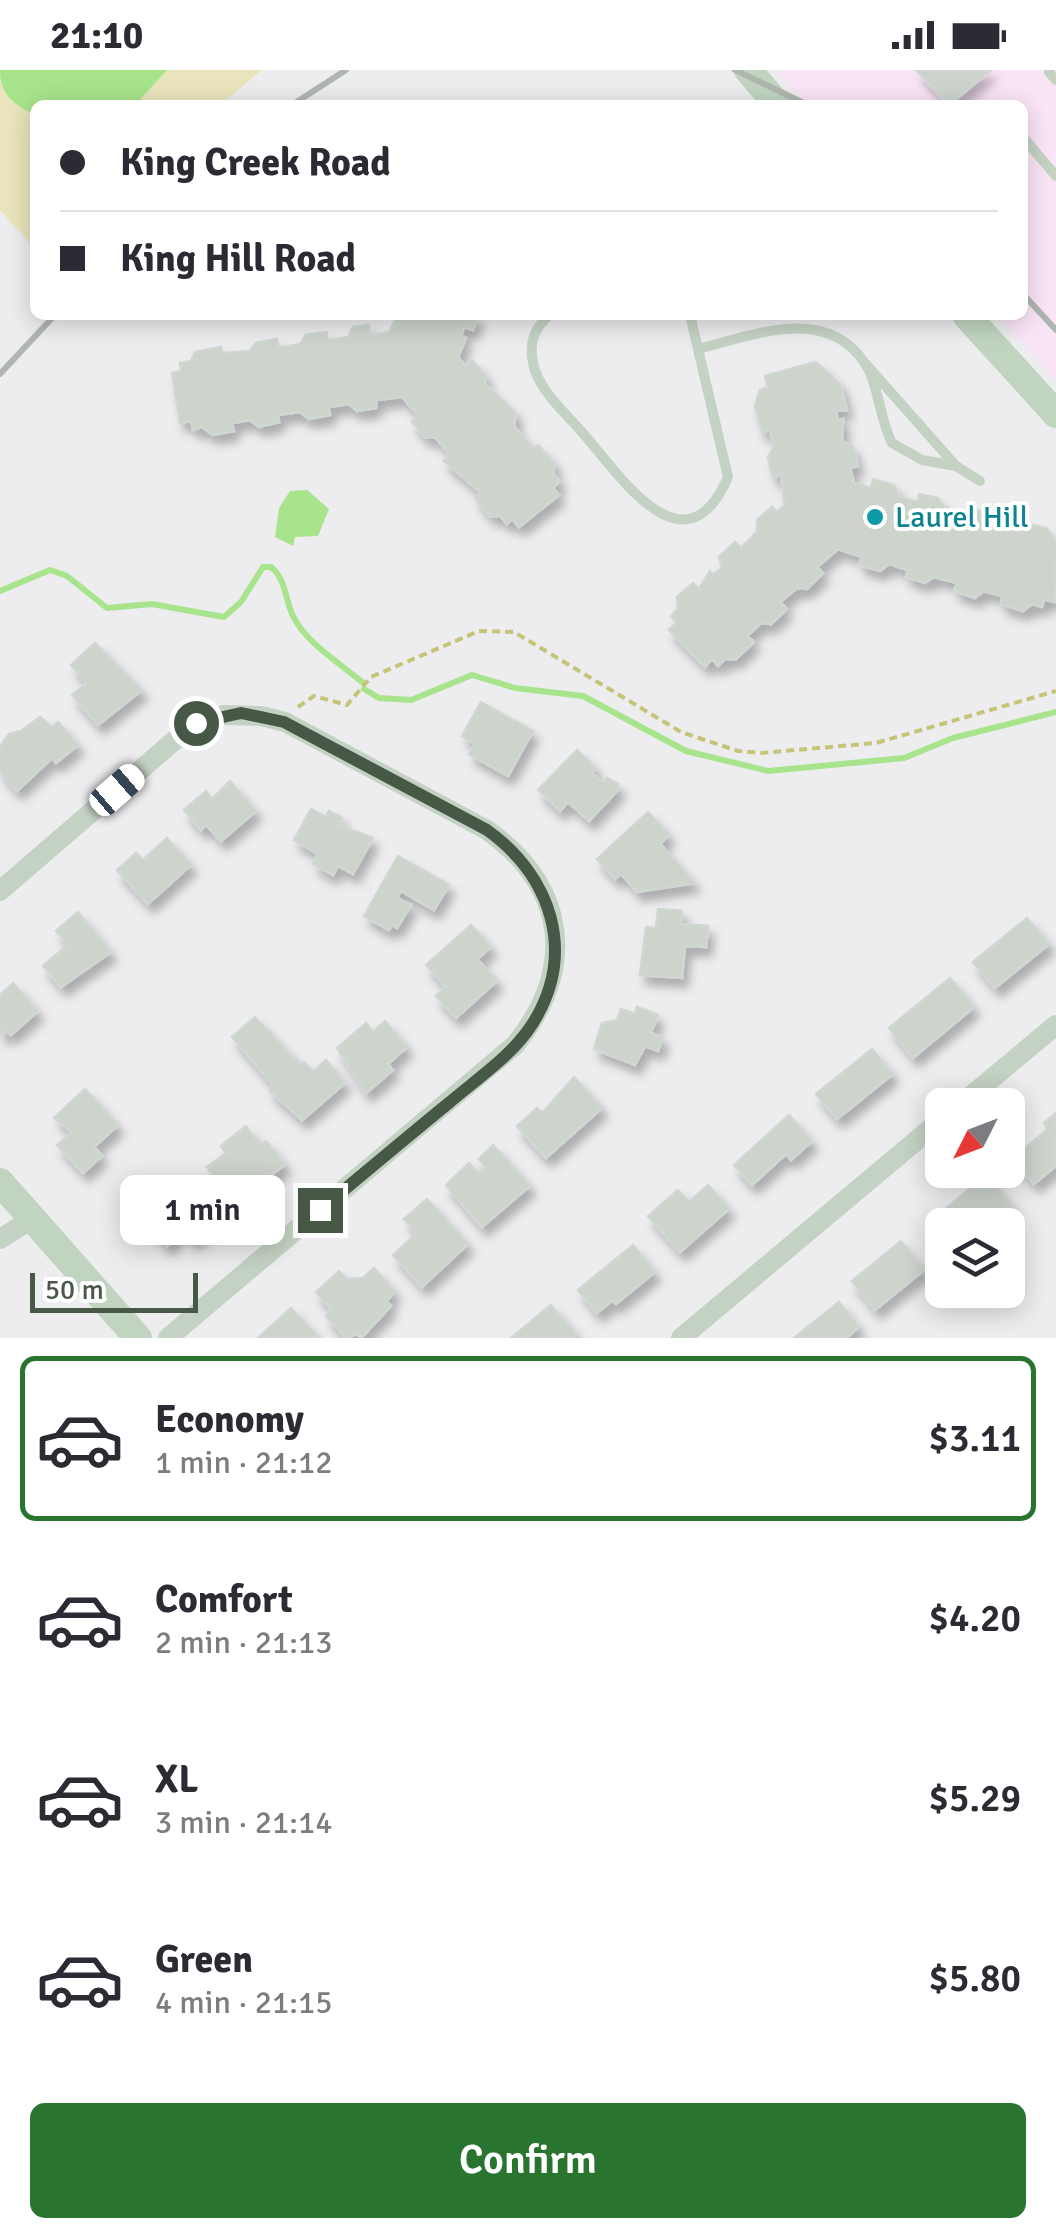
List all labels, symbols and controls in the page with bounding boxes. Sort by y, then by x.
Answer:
text: 21:10 [50,12,143,59]
text: King Creek Road [120,139,391,186]
text: King Hill Road [120,235,356,282]
place label: Laurel Hill [895,499,1029,536]
marker: Laurel Hill [864,506,886,528]
route start [174,701,219,746]
car [85,759,149,821]
north arrow [925,1088,1025,1188]
map controls [925,1088,1025,1308]
callout: 1 min [120,1175,285,1245]
route end [298,1188,343,1233]
text: 1 min [164,1190,241,1229]
button: layers [925,1208,1025,1308]
scale bar [30,1268,198,1312]
text: 50 m [45,1273,104,1307]
icon: car [35,1394,125,1484]
text: Economy [155,1396,304,1443]
text: $3.11 [928,1415,1021,1462]
text: 1 min · 21:12 [155,1443,333,1482]
icon: car [35,1574,125,1664]
text: Comfort [155,1576,293,1623]
text: $4.20 [928,1595,1021,1642]
text: 2 min · 21:13 [155,1623,333,1662]
icon: car [35,1754,125,1844]
text: XL [155,1756,198,1803]
text: $5.29 [928,1775,1021,1822]
text: 3 min · 21:14 [155,1803,333,1842]
icon: car [35,1934,125,2024]
text: Green [155,1936,253,1983]
text: $5.80 [928,1955,1021,2002]
text: 4 min · 21:15 [155,1983,333,2022]
button: Confirm [30,2103,1026,2218]

